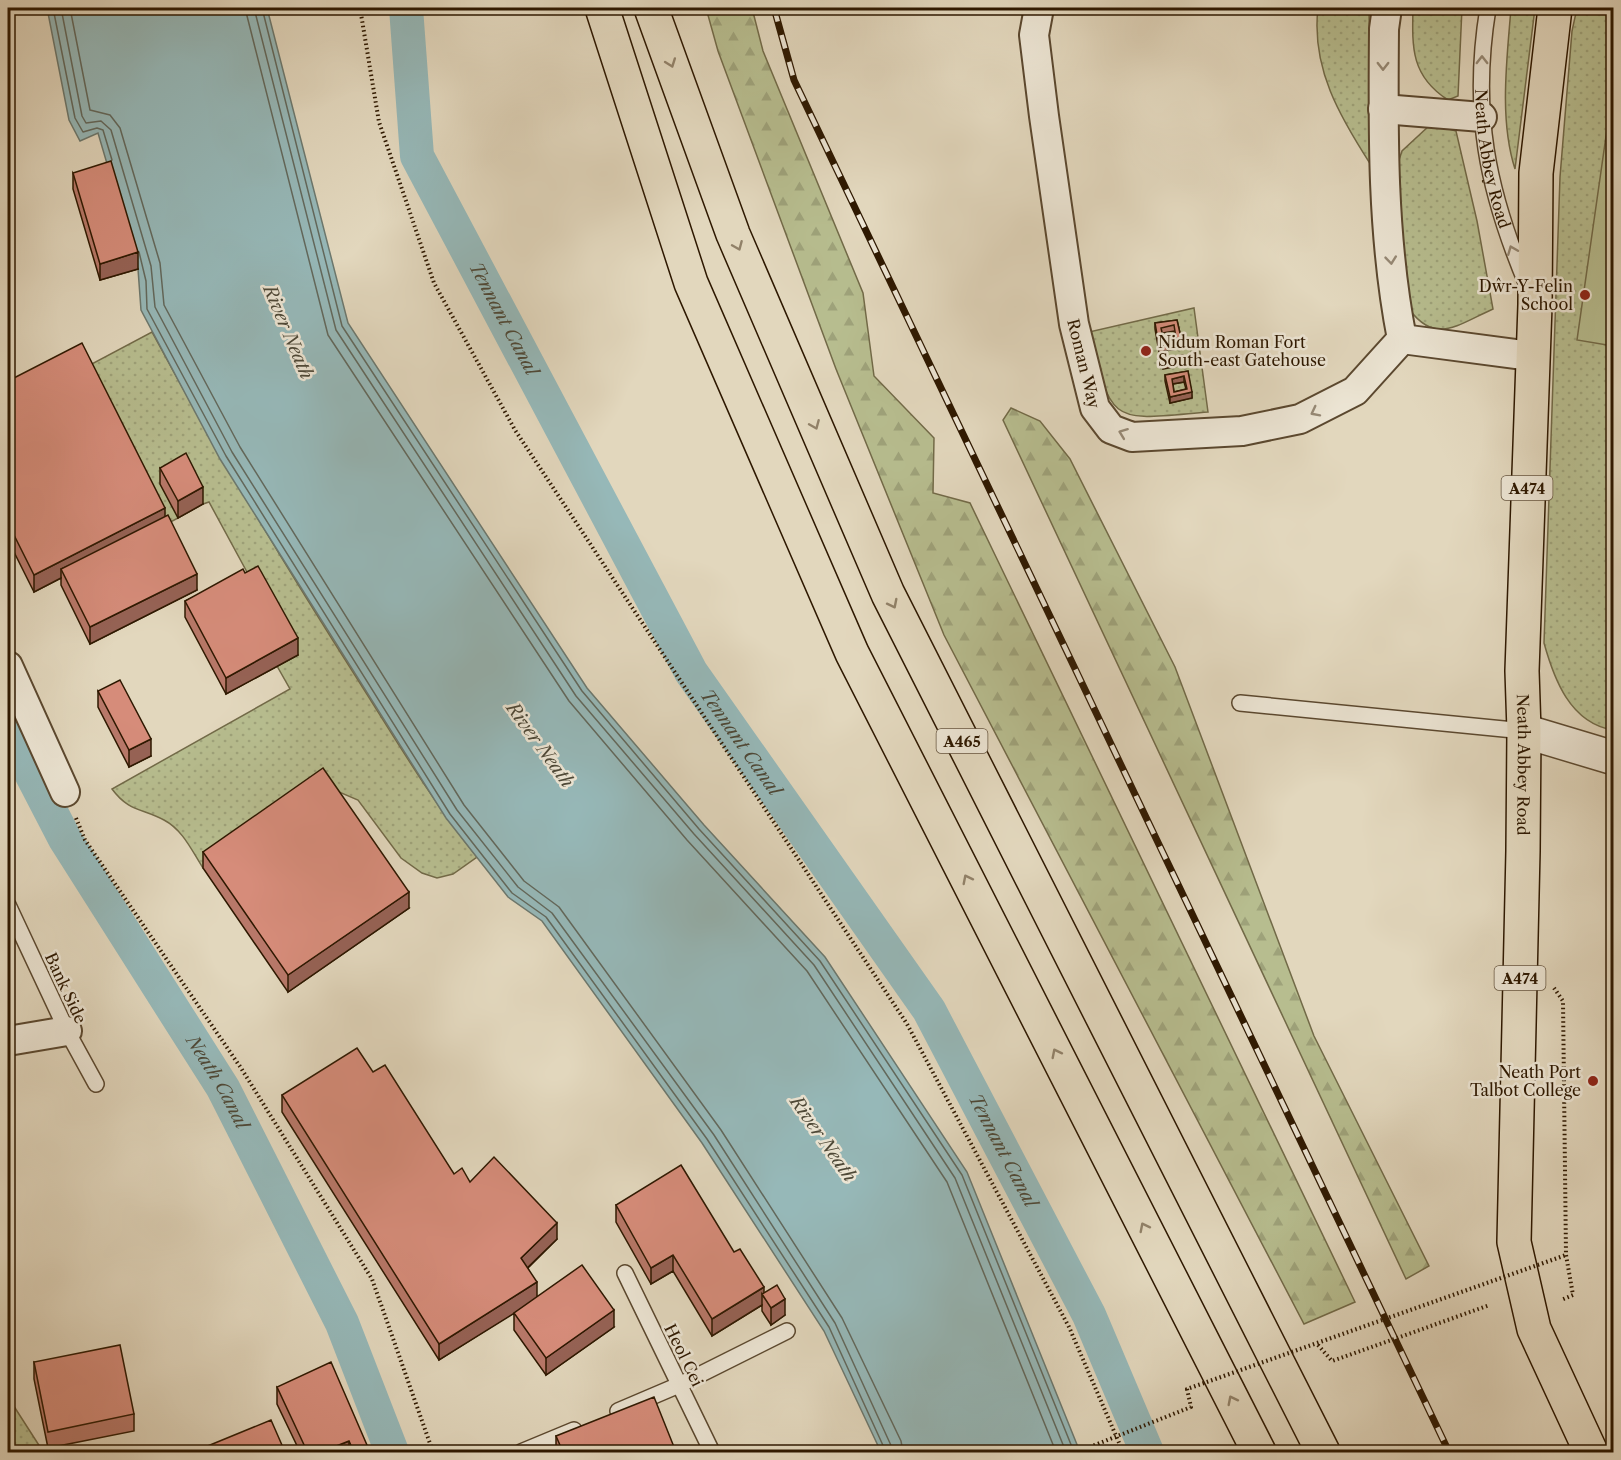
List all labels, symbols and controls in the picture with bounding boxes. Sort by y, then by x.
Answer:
one-way arrow [1476,55,1488,64]
one-way arrow [663,57,676,68]
one-way arrow [1377,61,1389,70]
street label: Neath Abbey Road [1471,89,1515,231]
one-way arrow [731,239,743,250]
one-way arrow [1507,246,1519,257]
one-way arrow [1384,256,1397,265]
water label: Tennant Canal [464,259,544,381]
place label: Dŵr-Y-Felin School [1479,276,1573,314]
water label: River Neath [258,280,318,382]
marker: Dŵr-Y-Felin School [1578,288,1592,302]
street label: Roman Way [1063,317,1105,411]
place label: Nidum Roman Fort South-east Gatehouse [1158,332,1326,370]
marker: Nidum Roman Fort South-east Gatehouse [1139,344,1153,358]
one-way arrow [1310,404,1321,416]
one-way arrow [808,418,820,429]
one-way arrow [1119,428,1129,441]
road number: A474 [1502,476,1552,500]
one-way arrow [886,597,897,608]
water label: Tennant Canal [696,685,787,802]
street label: Neath Abbey Road [1513,694,1534,836]
water label: River Neath [501,696,578,792]
road number: A465 [936,729,988,753]
one-way arrow [963,874,975,885]
street label: Bank Side [41,949,91,1027]
road number: A474 [1494,966,1546,990]
water label: Neath Canal [180,1029,254,1135]
one-way arrow [1051,1048,1063,1059]
place label: Neath Port Talbot College [1470,1062,1581,1100]
marker: Neath Port Talbot College [1586,1074,1600,1088]
water label: River Neath [784,1090,861,1186]
water label: Tennant Canal [964,1090,1043,1213]
one-way arrow [1140,1222,1151,1233]
street label: Heol Cei [660,1320,708,1390]
one-way arrow [1228,1396,1240,1407]

